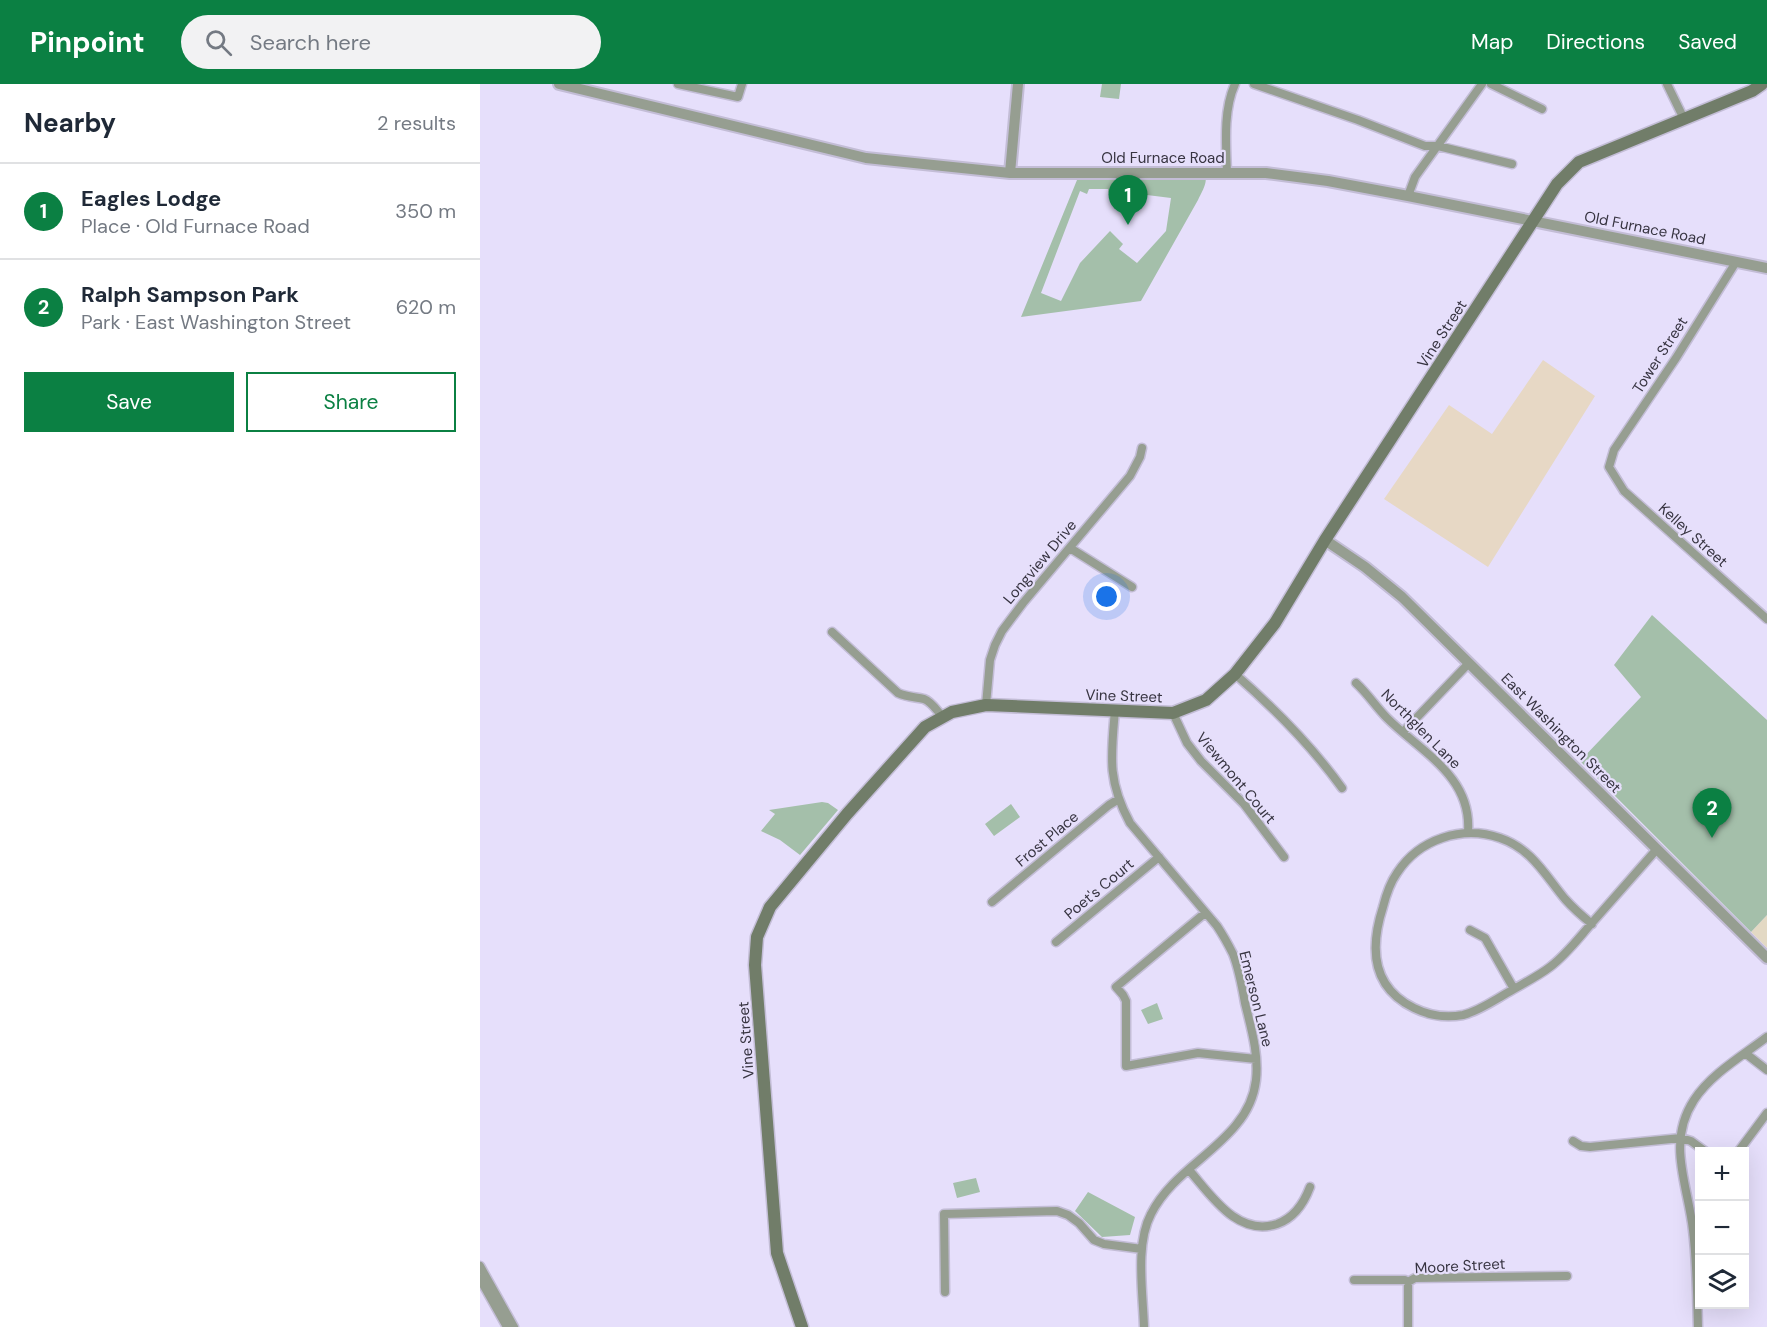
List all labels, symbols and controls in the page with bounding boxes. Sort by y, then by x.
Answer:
search box [181,15,601,69]
text: Pinpoint [30,24,145,61]
icon: search [202,26,235,59]
text: Search here [250,28,371,57]
text: Map [1471,28,1513,56]
text: Directions [1546,28,1645,56]
text: Saved [1678,28,1737,56]
text: Nearby [24,106,116,140]
text: 2 results [377,110,456,136]
street label: Old Furnace Road [1101,148,1225,168]
pin: 1 [1108,176,1148,225]
text: Eagles Lodge [81,184,221,213]
text: 1 [40,198,47,224]
text: 350 m [395,198,456,224]
street label: Old Furnace Road [1583,206,1707,250]
text: Place · Old Furnace Road [81,213,310,239]
text: Ralph Sampson Park [81,280,299,309]
text: 2 [38,294,49,320]
text: 620 m [396,294,456,320]
street label: Vine Street [1413,296,1471,372]
text: Park · East Washington Street [81,309,351,335]
street label: Tower Street [1628,313,1692,397]
button: Save [24,372,234,432]
button: Share [246,372,456,432]
street label: Kelley Street [1654,499,1732,571]
street label: Longview Drive [999,516,1081,608]
your location [1092,582,1121,611]
street label: East Washington Street [1497,669,1625,797]
street label: Vine Street [1085,685,1163,707]
street label: Northglen Lane [1377,685,1465,773]
street label: Viewmont Court [1192,728,1280,828]
pin: 2 [1692,788,1732,838]
street label: Frost Place [1011,807,1083,871]
street label: Poet's Court [1060,854,1138,924]
street label: Emerson Lane [1234,949,1278,1049]
street label: Vine Street [733,1001,759,1079]
map controls [1695,1147,1749,1309]
button: + [1695,1147,1749,1201]
button: − [1695,1201,1749,1255]
street label: Moore Street [1414,1254,1506,1278]
button: layers [1695,1255,1749,1309]

